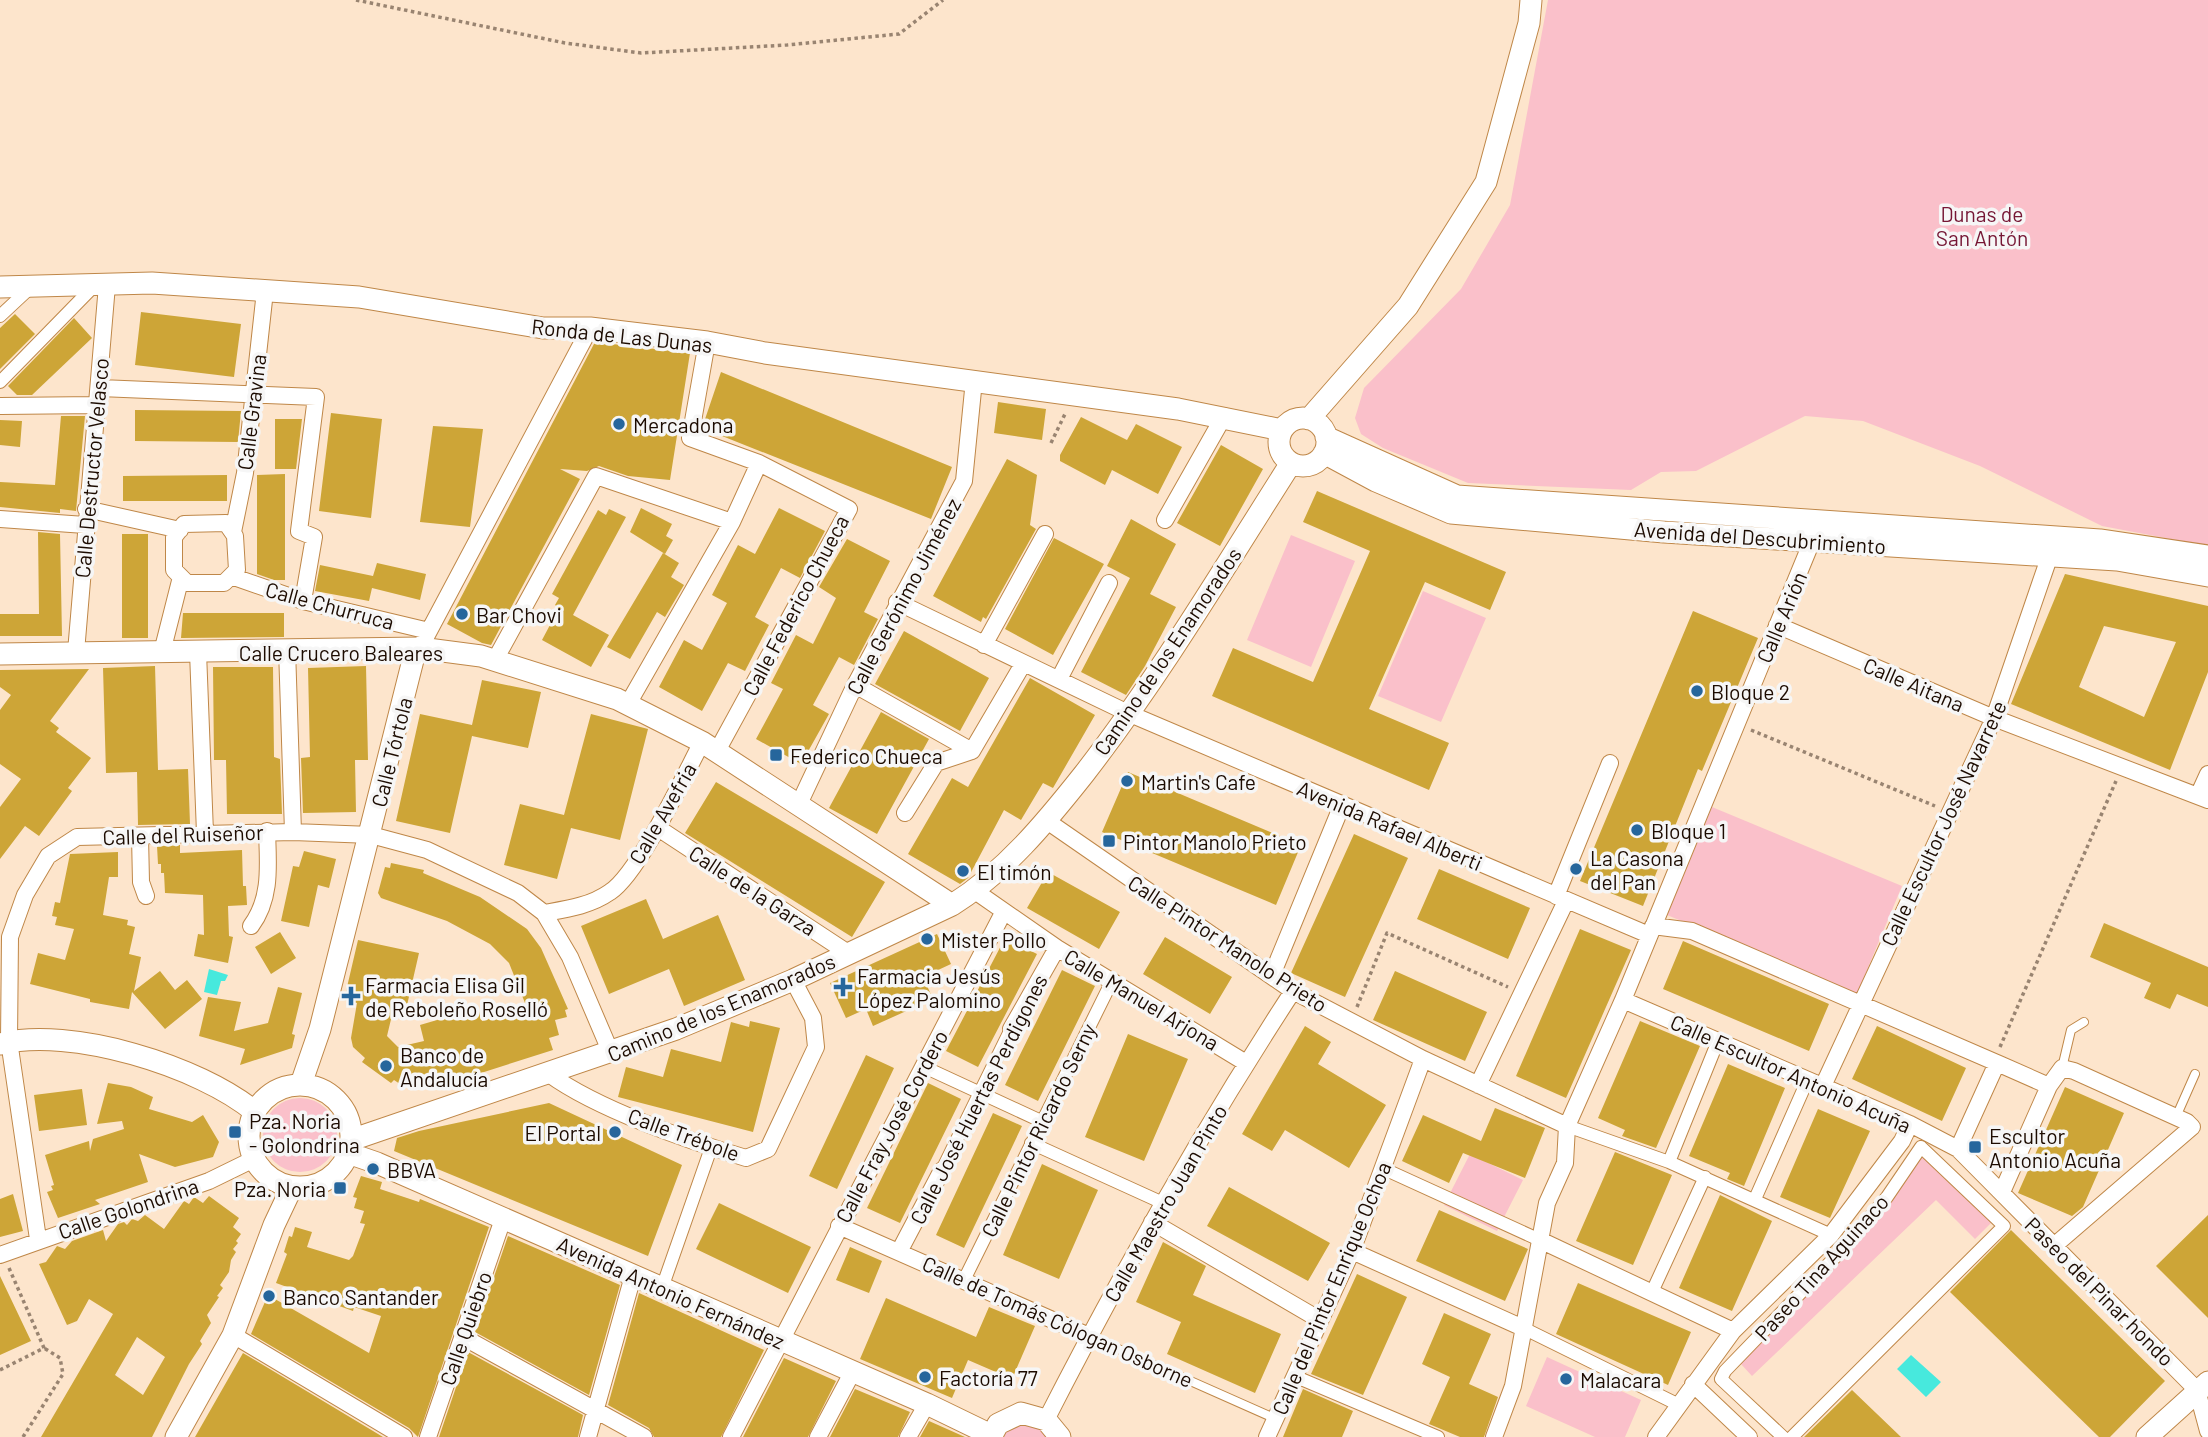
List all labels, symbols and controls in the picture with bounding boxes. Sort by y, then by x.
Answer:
park label: Dunas de San Antón [1936,201,2028,250]
street label: Ronda de Las Dunas [530,313,714,357]
street label: Calle Gravina [231,352,271,472]
street label: Calle Destructor Velasco [69,357,113,579]
place label: Mercadona [633,412,733,437]
marker: Mercadona [611,416,627,432]
street label: Calle Gerónimo Jiménez [841,494,965,698]
street label: Calle Federico Chueca [737,510,853,700]
street label: Avenida del Descubrimiento [1633,516,1887,558]
street label: Camino de los Enamorados [1088,542,1246,760]
street label: Calle Arión [1751,568,1811,666]
street label: Calle Churruca [263,576,397,634]
place label: Bar Chovi [476,602,562,627]
marker: Bar Chovi [454,606,470,622]
street label: Calle Crucero Baleares [239,640,443,665]
street label: Calle Aitana [1860,652,1968,716]
place label: Bloque 2 [1711,679,1790,704]
marker: Bloque 2 [1689,683,1705,699]
street label: Calle Tórtola [365,694,417,810]
street label: Calle Escultor José Navarrete [1875,696,2011,950]
place label: Federico Chueca [790,743,943,768]
marker: Federico Chueca [768,747,784,763]
street label: Calle Avefria [623,758,701,868]
place label: Martin's Cafe [1141,769,1256,794]
marker: Martin's Cafe [1119,773,1135,789]
street label: Avenida Rafael Alberti [1294,775,1486,875]
place label: Bloque 1 [1651,818,1726,843]
street label: Calle del Ruiseñor [102,819,264,849]
marker: Bloque 1 [1629,822,1645,838]
place label: Pintor Manolo Prieto [1123,829,1307,854]
marker: Pintor Manolo Prieto [1101,833,1117,849]
street label: Calle de la Garza [685,840,821,940]
place label: La Casona del Pan [1590,845,1684,894]
place label: El timón [977,859,1052,884]
marker: La Casona del Pan [1568,861,1584,877]
marker: El timón [955,863,971,879]
street label: Calle Pintor Manolo Prieto [1124,869,1332,1017]
place label: Mister Pollo [941,927,1046,952]
marker: Mister Pollo [919,931,935,947]
street label: Calle Manuel Arjona [1060,943,1224,1055]
street label: Camino de los Enamorados [603,948,839,1066]
place label: Farmacia Jesús López Palomino [857,963,1001,1012]
street label: Calle José Huertas Perdigones [904,970,1052,1228]
place label: Farmacia Elisa Gil de Reboleño Roselló [365,972,548,1021]
marker: Farmacia Jesús López Palomino [835,979,851,995]
marker: Farmacia Elisa Gil de Reboleño Roselló [343,988,359,1004]
street label: Calle Escultor Antonio Acuña [1667,1009,1915,1137]
street label: Calle Pintor Ricardo Serny [975,1019,1101,1241]
street label: Calle Fray José Cordero [830,1025,952,1227]
place label: Banco de Andalucía [400,1042,488,1091]
marker: Banco de Andalucía [378,1058,394,1074]
street label: Calle Maestro Juan Pinto [1098,1100,1232,1306]
street label: Calle Trébole [625,1102,743,1166]
place label: Pza. Noria - Golondrina [249,1108,360,1157]
place label: El Portal [525,1120,601,1145]
place label: Escultor Antonio Acuña [1989,1123,2121,1172]
marker: Pza. Noria - Golondrina [227,1124,243,1140]
marker: El Portal [607,1124,623,1140]
marker: Escultor Antonio Acuña [1967,1139,1983,1155]
place label: BBVA [387,1157,436,1182]
street label: Calle del Pintor Enrique Ochoa [1266,1158,1396,1418]
marker: BBVA [365,1161,381,1177]
street label: Calle Golondrina [55,1172,201,1244]
place label: Pza. Noria [234,1176,326,1201]
marker: Pza. Noria [332,1180,348,1196]
street label: Paseo Tina Aguinaco [1749,1189,1893,1345]
street label: Paseo del Pinar hondo [2020,1211,2180,1371]
street label: Avenida Antonio Fernández [553,1230,789,1354]
street label: Calle de Tomás Cólogan Osborne [919,1250,1197,1392]
street label: Calle Quiebro [434,1268,496,1388]
place label: Banco Santander [283,1284,439,1309]
marker: Banco Santander [261,1288,277,1304]
place label: Factoría 77 [939,1365,1038,1390]
place label: Malacara [1580,1367,1661,1392]
marker: Factoría 77 [917,1369,933,1385]
marker: Malacara [1558,1371,1574,1387]

